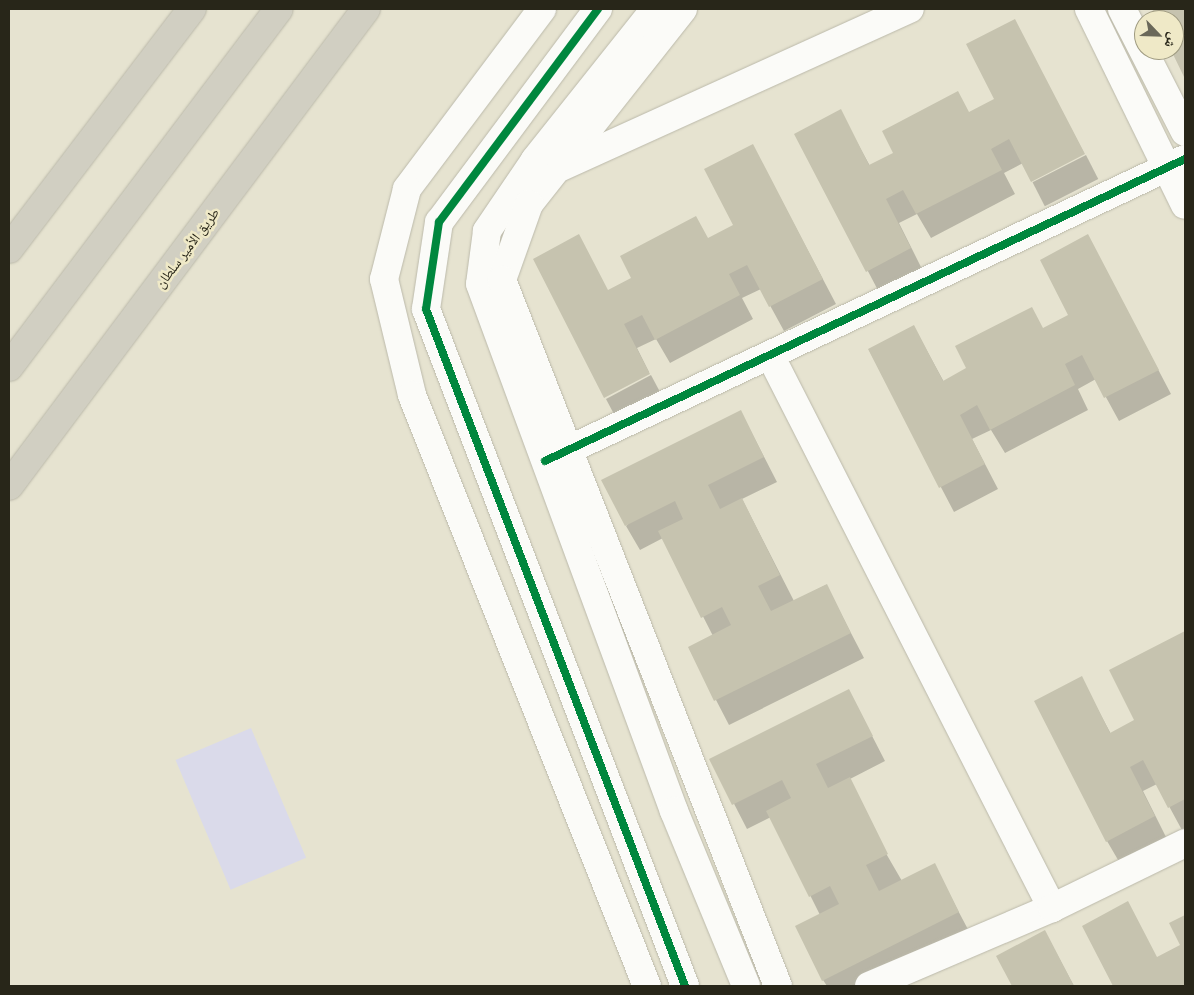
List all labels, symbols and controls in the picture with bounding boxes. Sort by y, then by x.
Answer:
north arrow [1134,10,1184,60]
text: ش [1160,30,1184,52]
street label: طريق الأمير سلطان [151,205,223,291]

